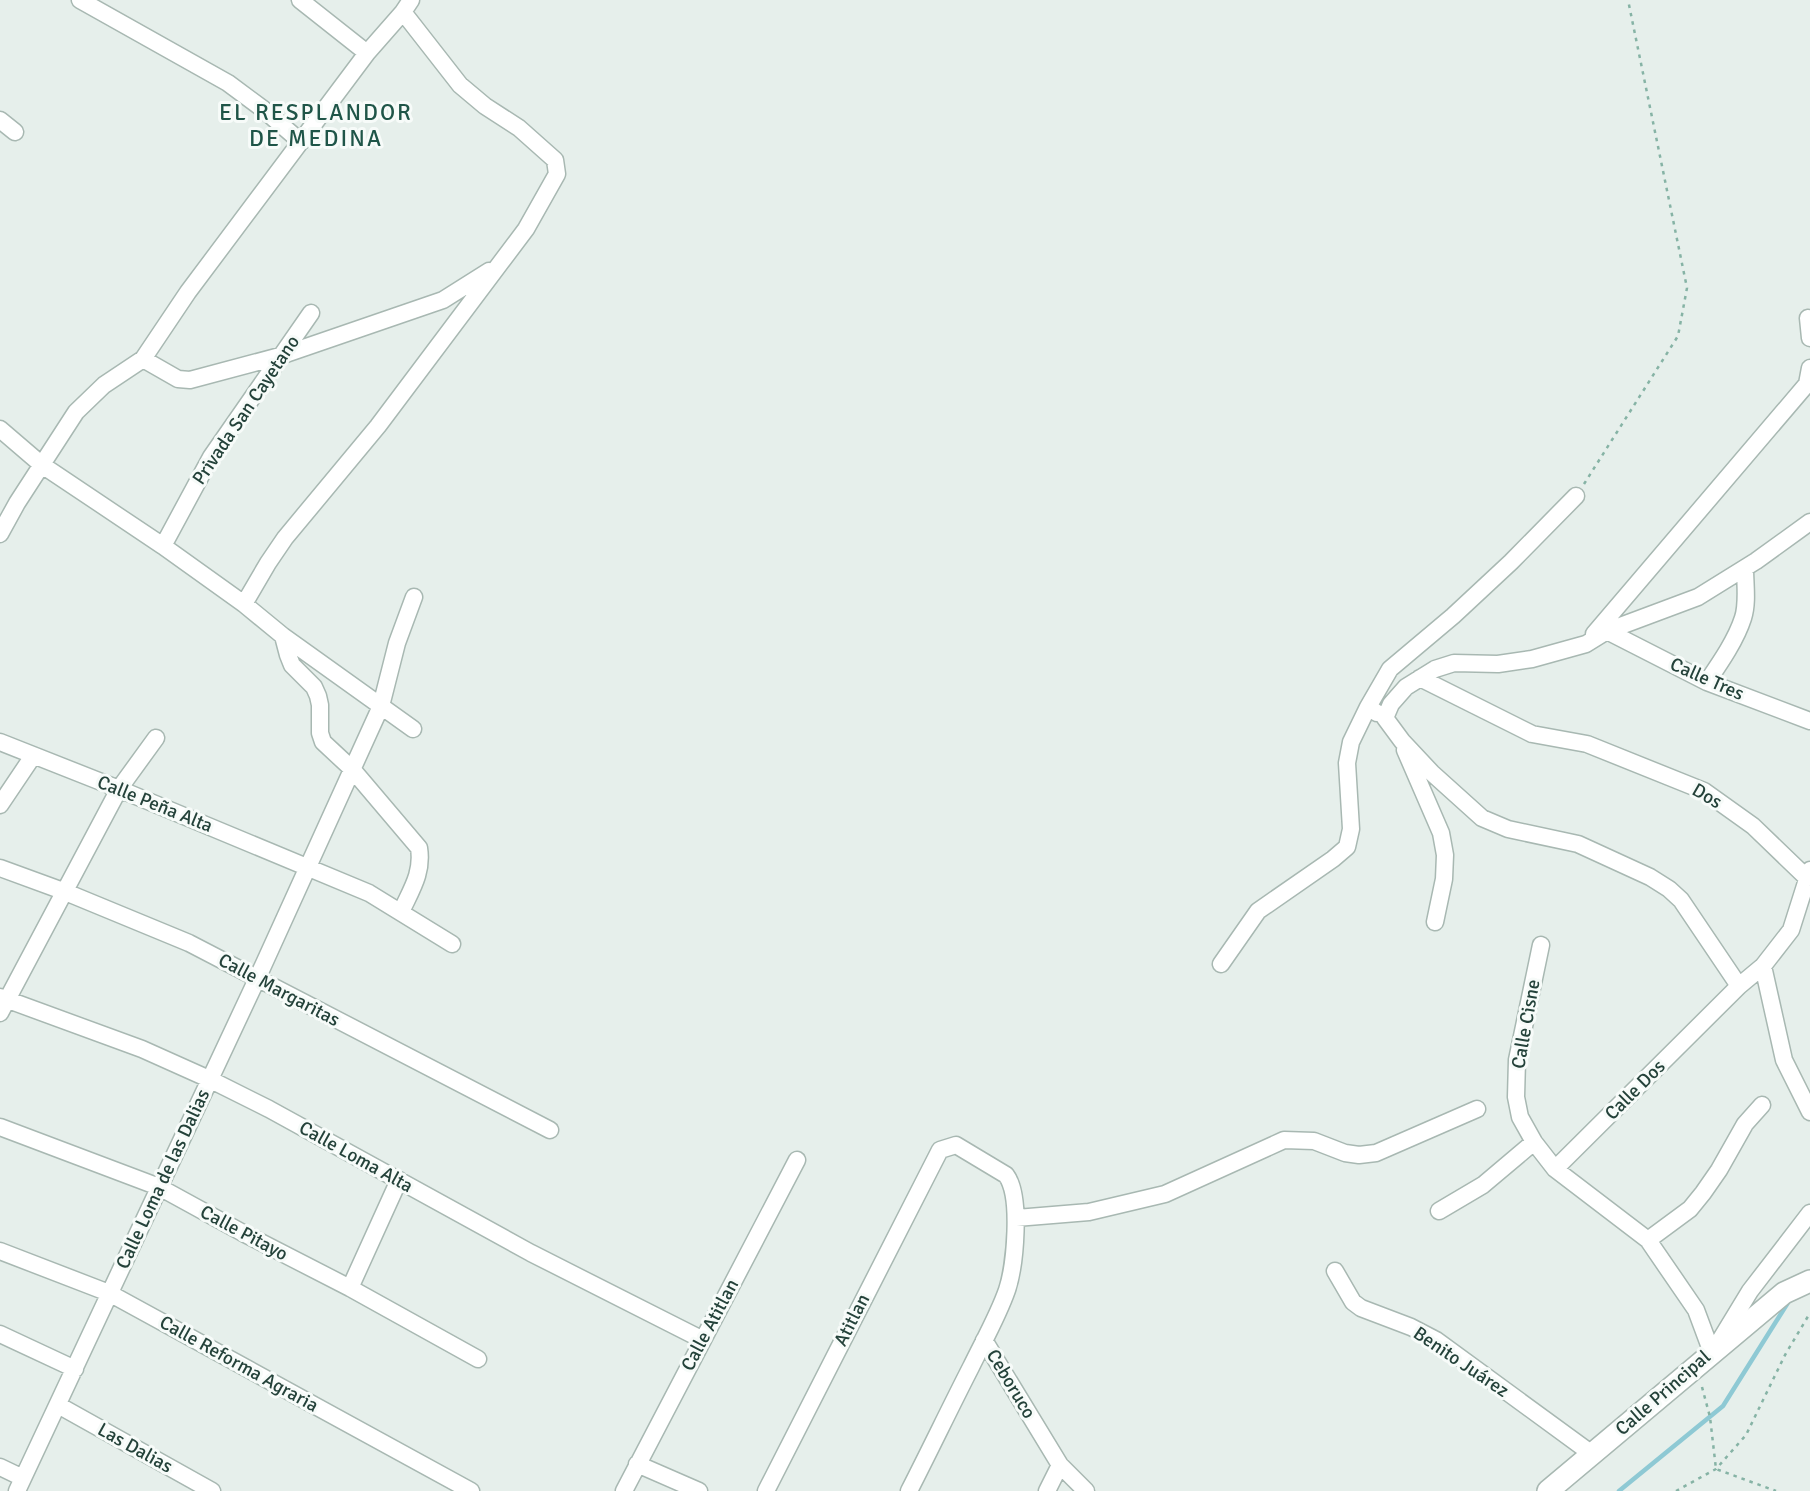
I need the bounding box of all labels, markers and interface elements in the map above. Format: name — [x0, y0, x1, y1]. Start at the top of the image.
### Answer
district label: EL RESPLANDOR DE MEDINA — [219, 98, 413, 153]
street label: Privada San Cayetano — [187, 331, 305, 489]
street label: Calle Tres — [1666, 652, 1748, 706]
street label: Calle Peña Alta — [94, 770, 216, 838]
street label: Dos — [1688, 778, 1726, 814]
street label: Calle Margaritas — [214, 948, 344, 1032]
street label: Calle Cisne — [1506, 977, 1546, 1071]
street label: Calle Dos — [1600, 1055, 1670, 1125]
street label: Calle Loma de las Dalias — [111, 1085, 215, 1273]
street label: Calle Loma Alta — [295, 1116, 417, 1198]
street label: Calle Pitayo — [196, 1200, 292, 1266]
street label: Calle Atitlan — [676, 1275, 744, 1375]
street label: Atitlan — [829, 1290, 875, 1350]
street label: Calle Reforma Agraria — [155, 1310, 323, 1418]
street label: Benito Juárez — [1409, 1321, 1513, 1403]
street label: Ceboruco — [981, 1345, 1041, 1423]
street label: Calle Principal — [1610, 1345, 1716, 1441]
street label: Las Dalias — [93, 1418, 177, 1478]

